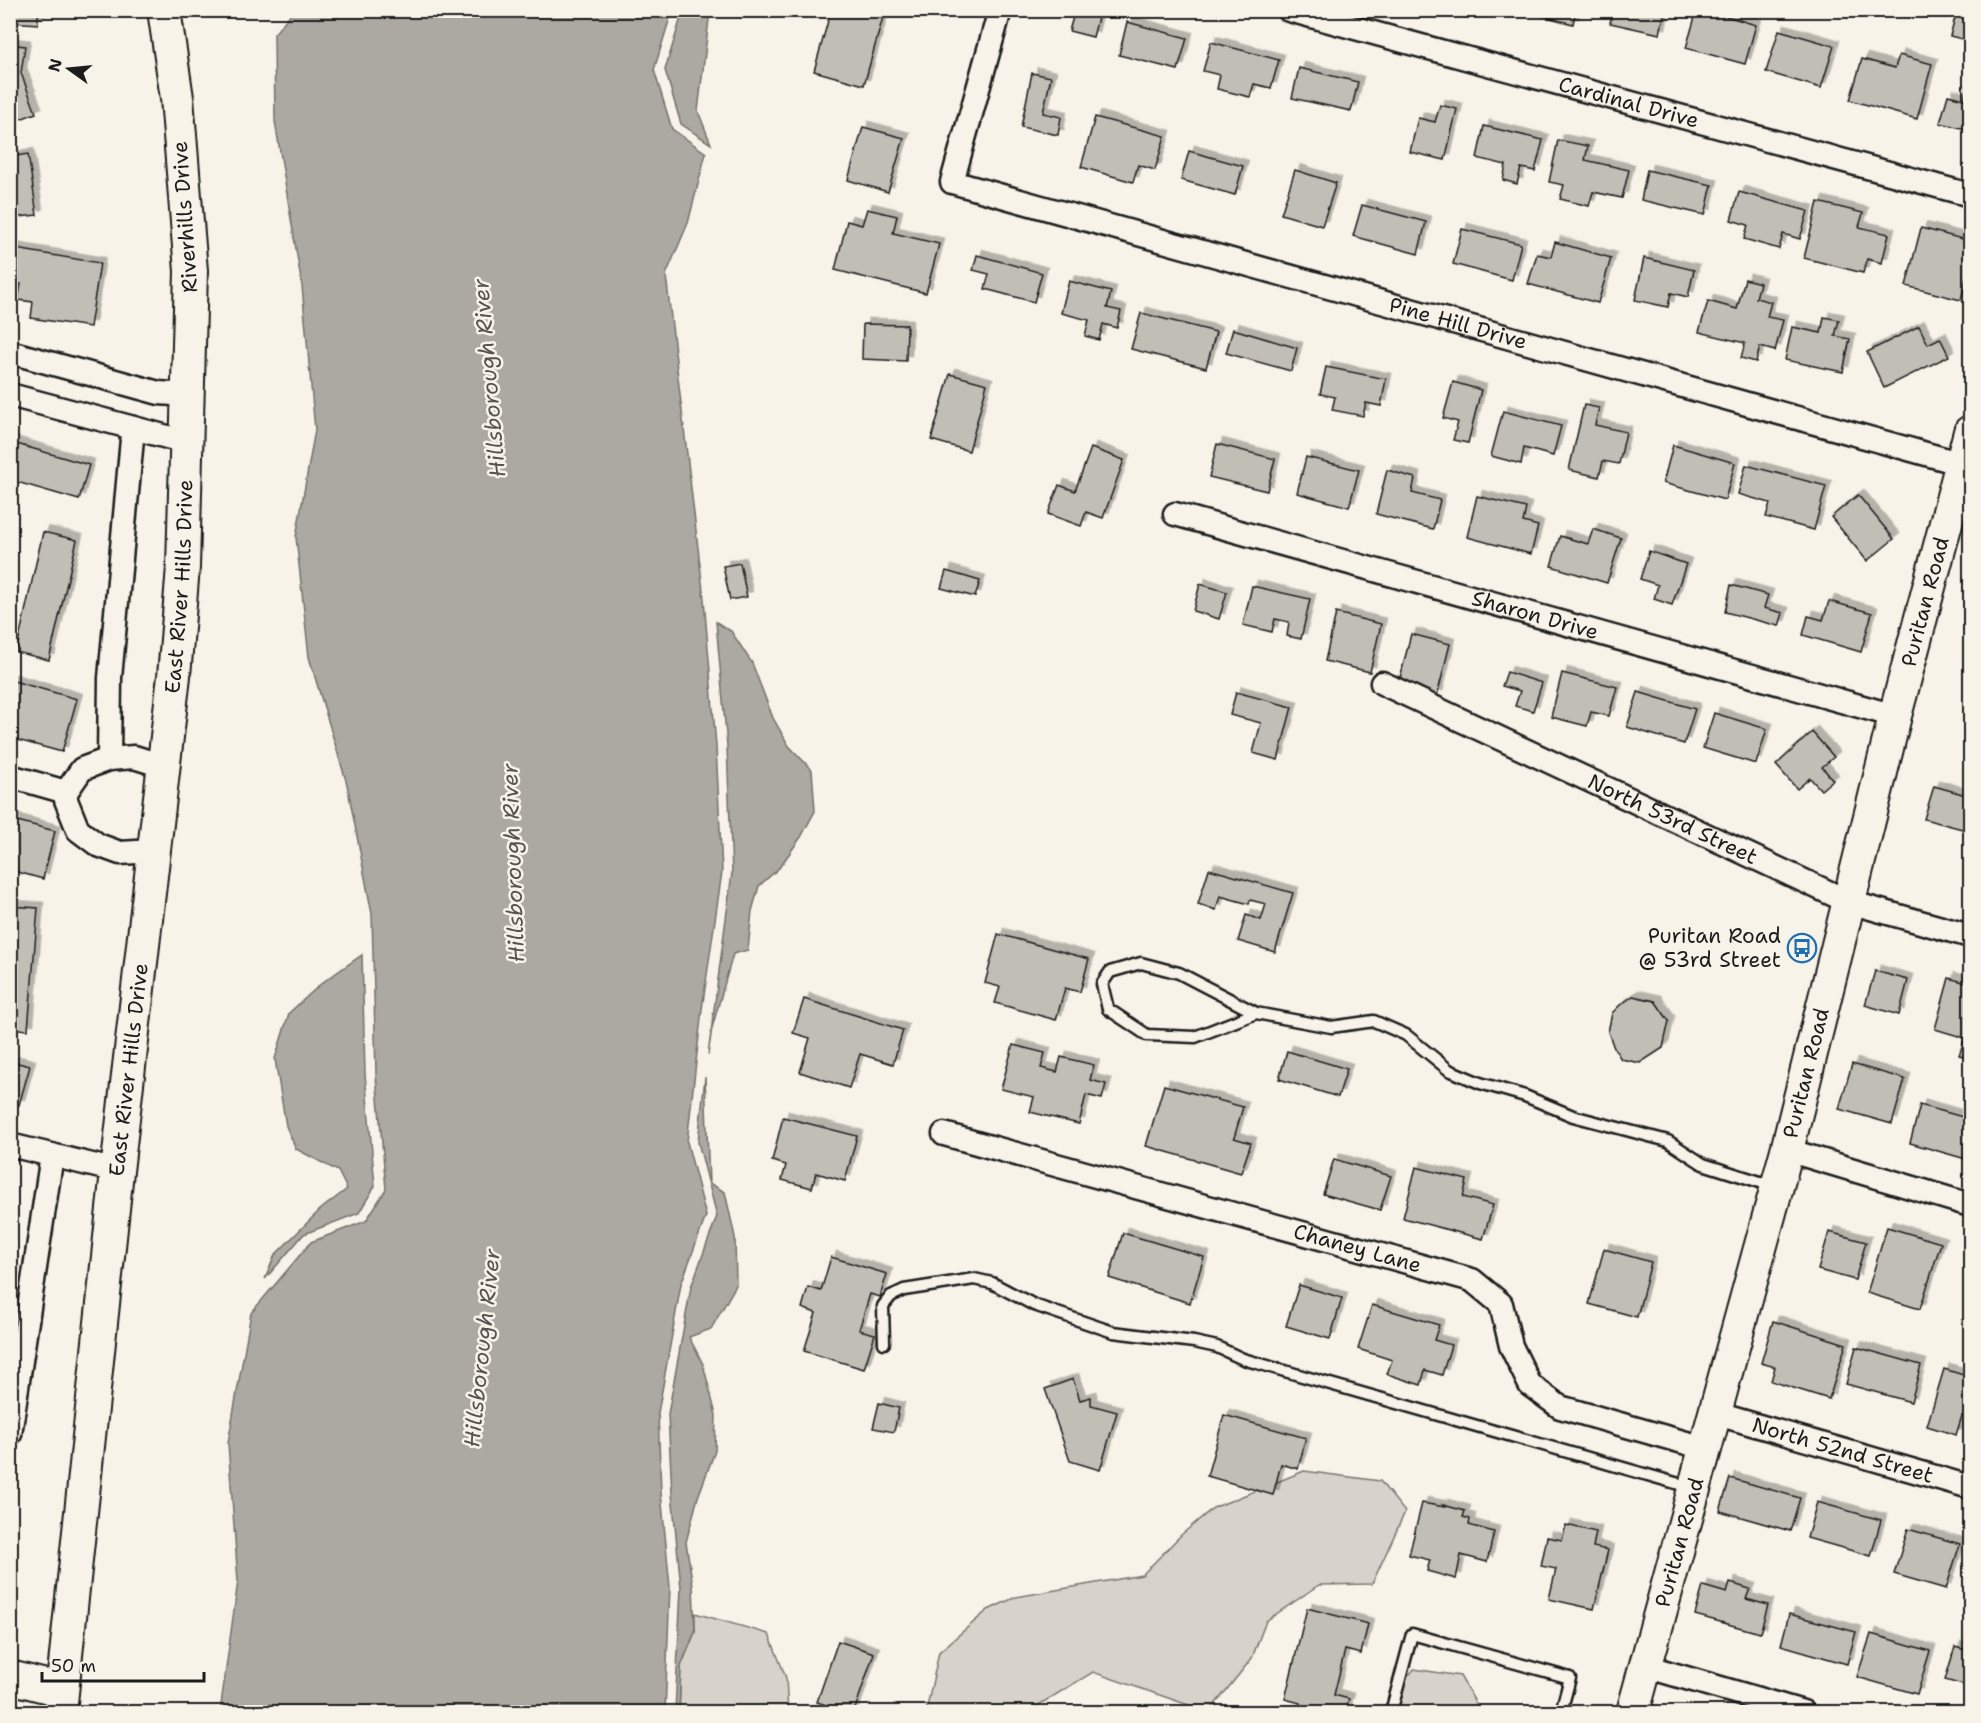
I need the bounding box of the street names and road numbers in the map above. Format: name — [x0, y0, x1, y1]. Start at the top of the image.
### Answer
street label: Cardinal Drive — [1555, 70, 1702, 135]
street label: Riverhills Drive — [166, 140, 204, 294]
street label: Pine Hill Drive — [1386, 291, 1530, 356]
street label: East River Hills Drive — [158, 479, 199, 695]
street label: Puritan Road — [1895, 534, 1956, 670]
street label: Sharon Drive — [1469, 584, 1602, 646]
street label: North 53rd Street — [1583, 768, 1762, 871]
street label: East River Hills Drive — [102, 962, 155, 1178]
street label: Puritan Road — [1776, 1005, 1836, 1141]
street label: Chaney Lane — [1291, 1217, 1424, 1279]
street label: North 52nd Street — [1749, 1411, 1937, 1490]
street label: Puritan Road — [1648, 1474, 1711, 1610]

